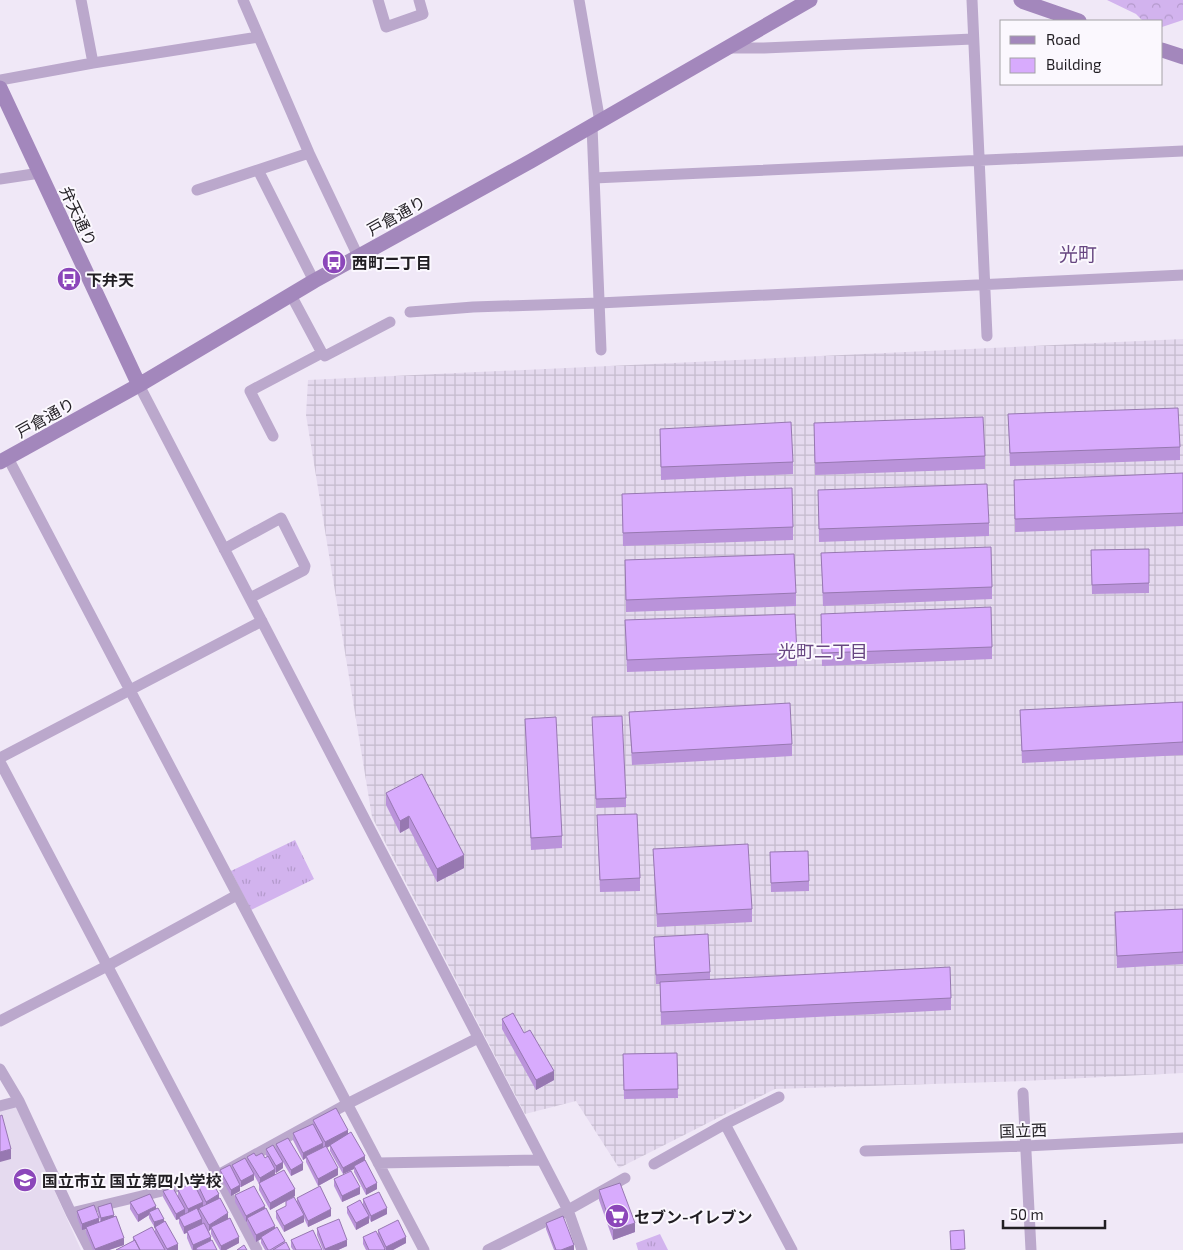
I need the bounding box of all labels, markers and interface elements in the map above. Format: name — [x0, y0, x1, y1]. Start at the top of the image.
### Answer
legend — [1000, 20, 1163, 85]
text: Road — [1046, 30, 1081, 48]
text: Building — [1046, 55, 1102, 73]
street label: 弁天通り — [57, 183, 101, 249]
street label: 戸倉通り — [363, 191, 429, 239]
district label: 光町 — [1059, 242, 1097, 265]
bus stop icon: 西町二丁目 — [321, 249, 347, 275]
place label: 西町二丁目 — [352, 253, 432, 272]
bus stop icon: 下弁天 — [56, 266, 82, 292]
place label: 下弁天 — [86, 270, 134, 289]
street label: 戸倉通り — [12, 393, 78, 441]
district label: 光町二丁目 — [778, 640, 868, 662]
street label: 国立西 — [999, 1120, 1047, 1140]
school or university icon: 国立市立 国立第四小学校 — [12, 1167, 38, 1193]
place label: 国立市立 国立第四小学校 — [42, 1171, 221, 1190]
scale bar — [1003, 1198, 1106, 1230]
supermarket icon: セブン-イレブン — [604, 1203, 630, 1229]
text: 50 m — [1010, 1205, 1044, 1223]
place label: セブン-イレブン — [634, 1207, 753, 1226]

